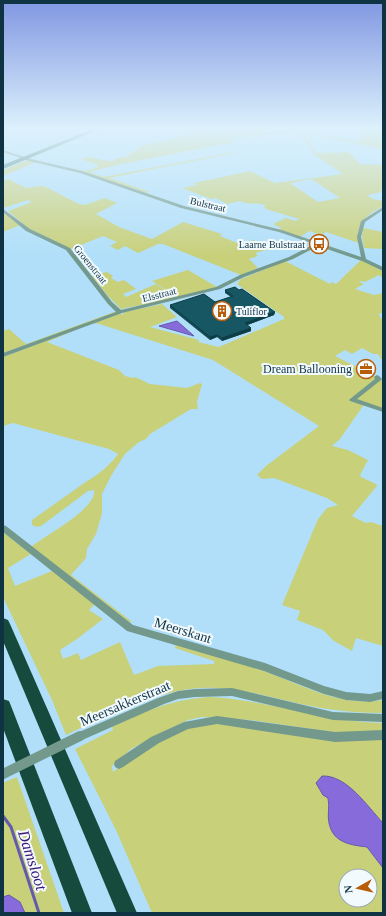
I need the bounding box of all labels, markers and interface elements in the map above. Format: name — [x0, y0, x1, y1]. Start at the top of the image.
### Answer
street label: Bulstraat — [189, 195, 227, 214]
bus stop icon: Laarne Bulstraat — [308, 233, 330, 255]
place label: Laarne Bulstraat — [239, 239, 305, 250]
street label: Groenstraat — [72, 243, 110, 286]
street label: Elsstraat — [141, 285, 177, 304]
building icon: Tuliflor — [211, 300, 233, 322]
place label: Tuliflor — [236, 306, 267, 317]
office icon: Dream Ballooning — [355, 358, 377, 380]
place label: Dream Ballooning — [263, 362, 352, 376]
street label: Meerskant — [152, 615, 213, 646]
street label: Meersakkerstraat — [78, 678, 173, 729]
water label: Damsloot — [15, 827, 50, 893]
north arrow — [338, 868, 378, 908]
text: N — [342, 885, 355, 894]

